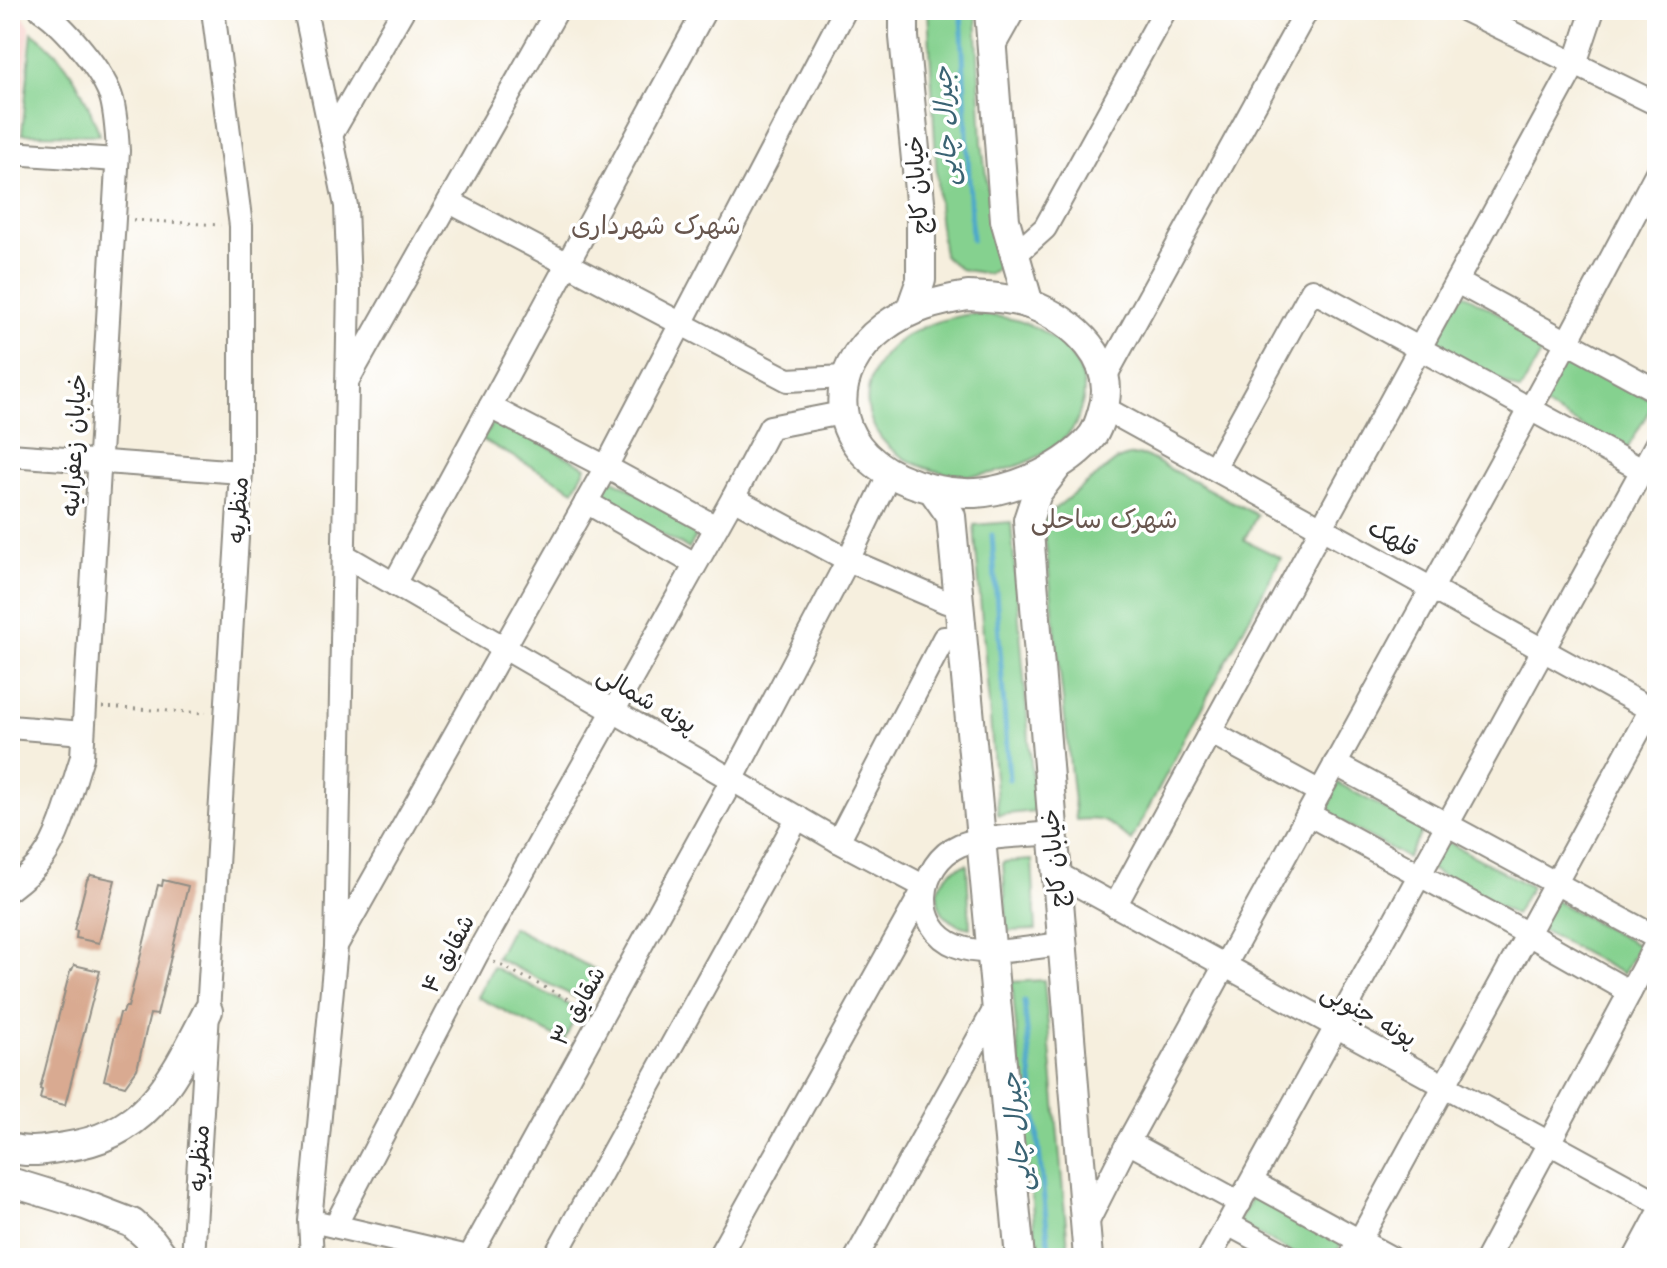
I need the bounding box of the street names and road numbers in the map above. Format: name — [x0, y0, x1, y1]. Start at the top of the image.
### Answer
street label: خیابان کاج — [900, 135, 936, 235]
street label: خیابان زعفرانیه — [56, 373, 92, 517]
street label: منظریه — [222, 476, 254, 544]
street label: قلهک — [1363, 513, 1423, 563]
street label: پونه شمالی — [592, 660, 701, 740]
street label: خیابان کاج — [1036, 807, 1074, 909]
street label: شقایق ۴ — [416, 910, 480, 998]
street label: شقایق ۳ — [545, 961, 611, 1051]
street label: پونه جنوبی — [1315, 977, 1422, 1054]
street label: منظریه — [183, 1124, 215, 1192]

